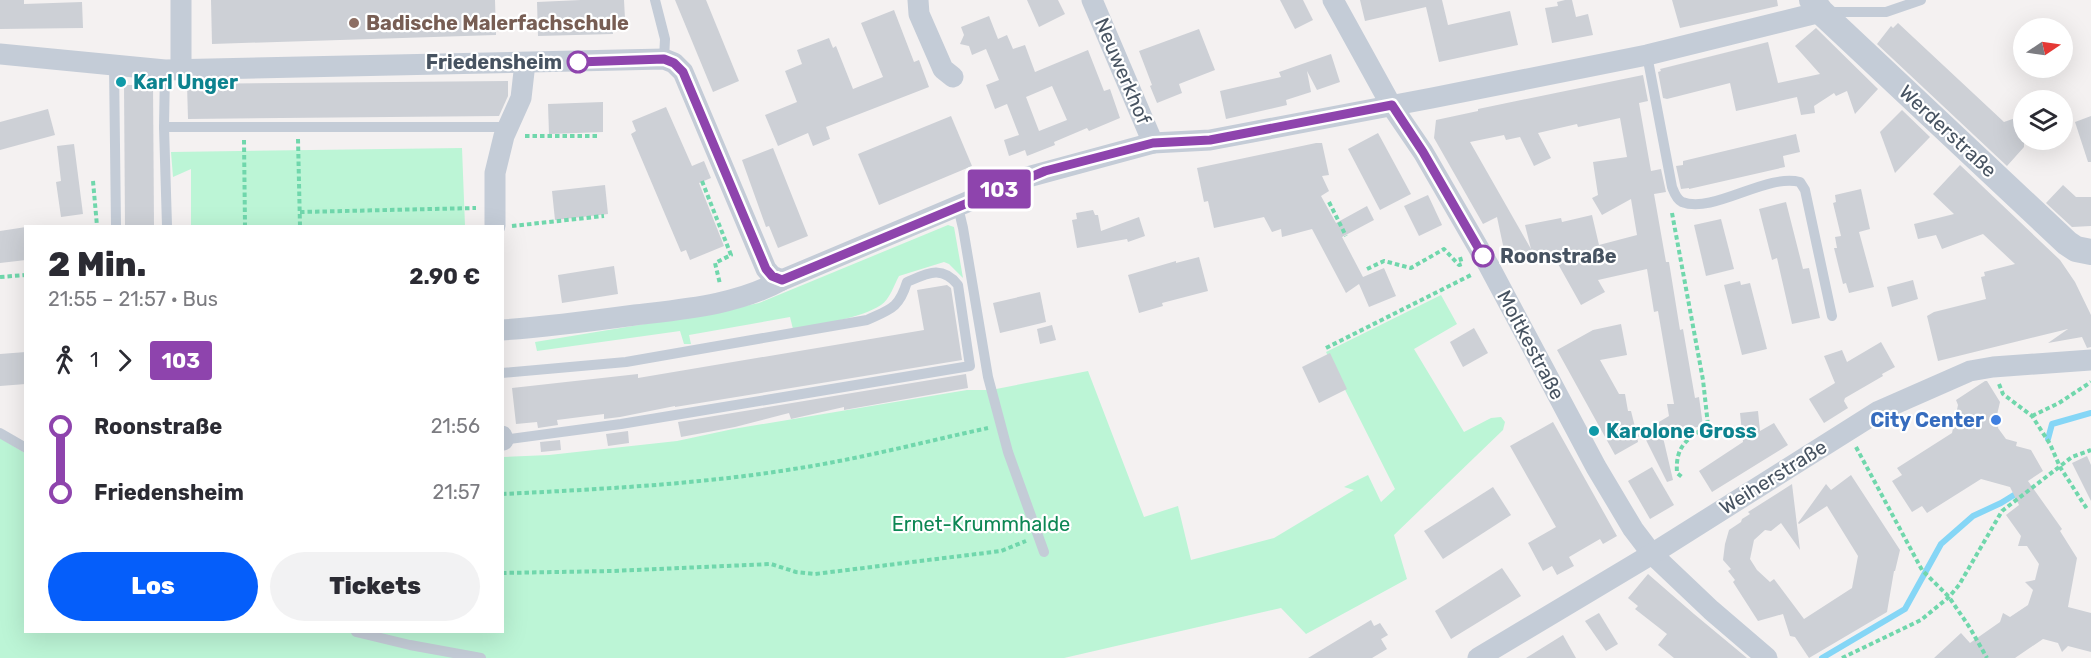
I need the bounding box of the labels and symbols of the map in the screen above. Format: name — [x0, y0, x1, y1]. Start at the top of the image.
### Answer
place label: Badische Malerfachschule — [366, 11, 629, 35]
street label: Neuwerkhof — [1090, 14, 1156, 128]
marker: Badische Malerfachschule — [347, 16, 361, 30]
north arrow — [2013, 18, 2073, 78]
place label: Friedensheim — [426, 50, 562, 74]
marker: Friedensheim — [567, 51, 589, 73]
place label: Karl Unger — [133, 70, 238, 94]
marker: Karl Unger — [114, 75, 128, 89]
street label: Werderstraße — [1894, 80, 2002, 182]
line badge: 103 — [964, 170, 1034, 208]
place label: Roonstraße — [1500, 244, 1617, 268]
marker: Roonstraße — [1472, 245, 1494, 267]
street label: Moltkestraße — [1492, 286, 1570, 404]
place label: City Center — [1870, 408, 1984, 432]
marker: City Center — [1989, 413, 2003, 427]
place label: Karolone Gross — [1606, 419, 1757, 443]
marker: Karolone Gross — [1587, 424, 1601, 438]
street label: Weiherstraße — [1715, 434, 1831, 520]
park label: Ernet-Krummhalde — [892, 512, 1070, 536]

